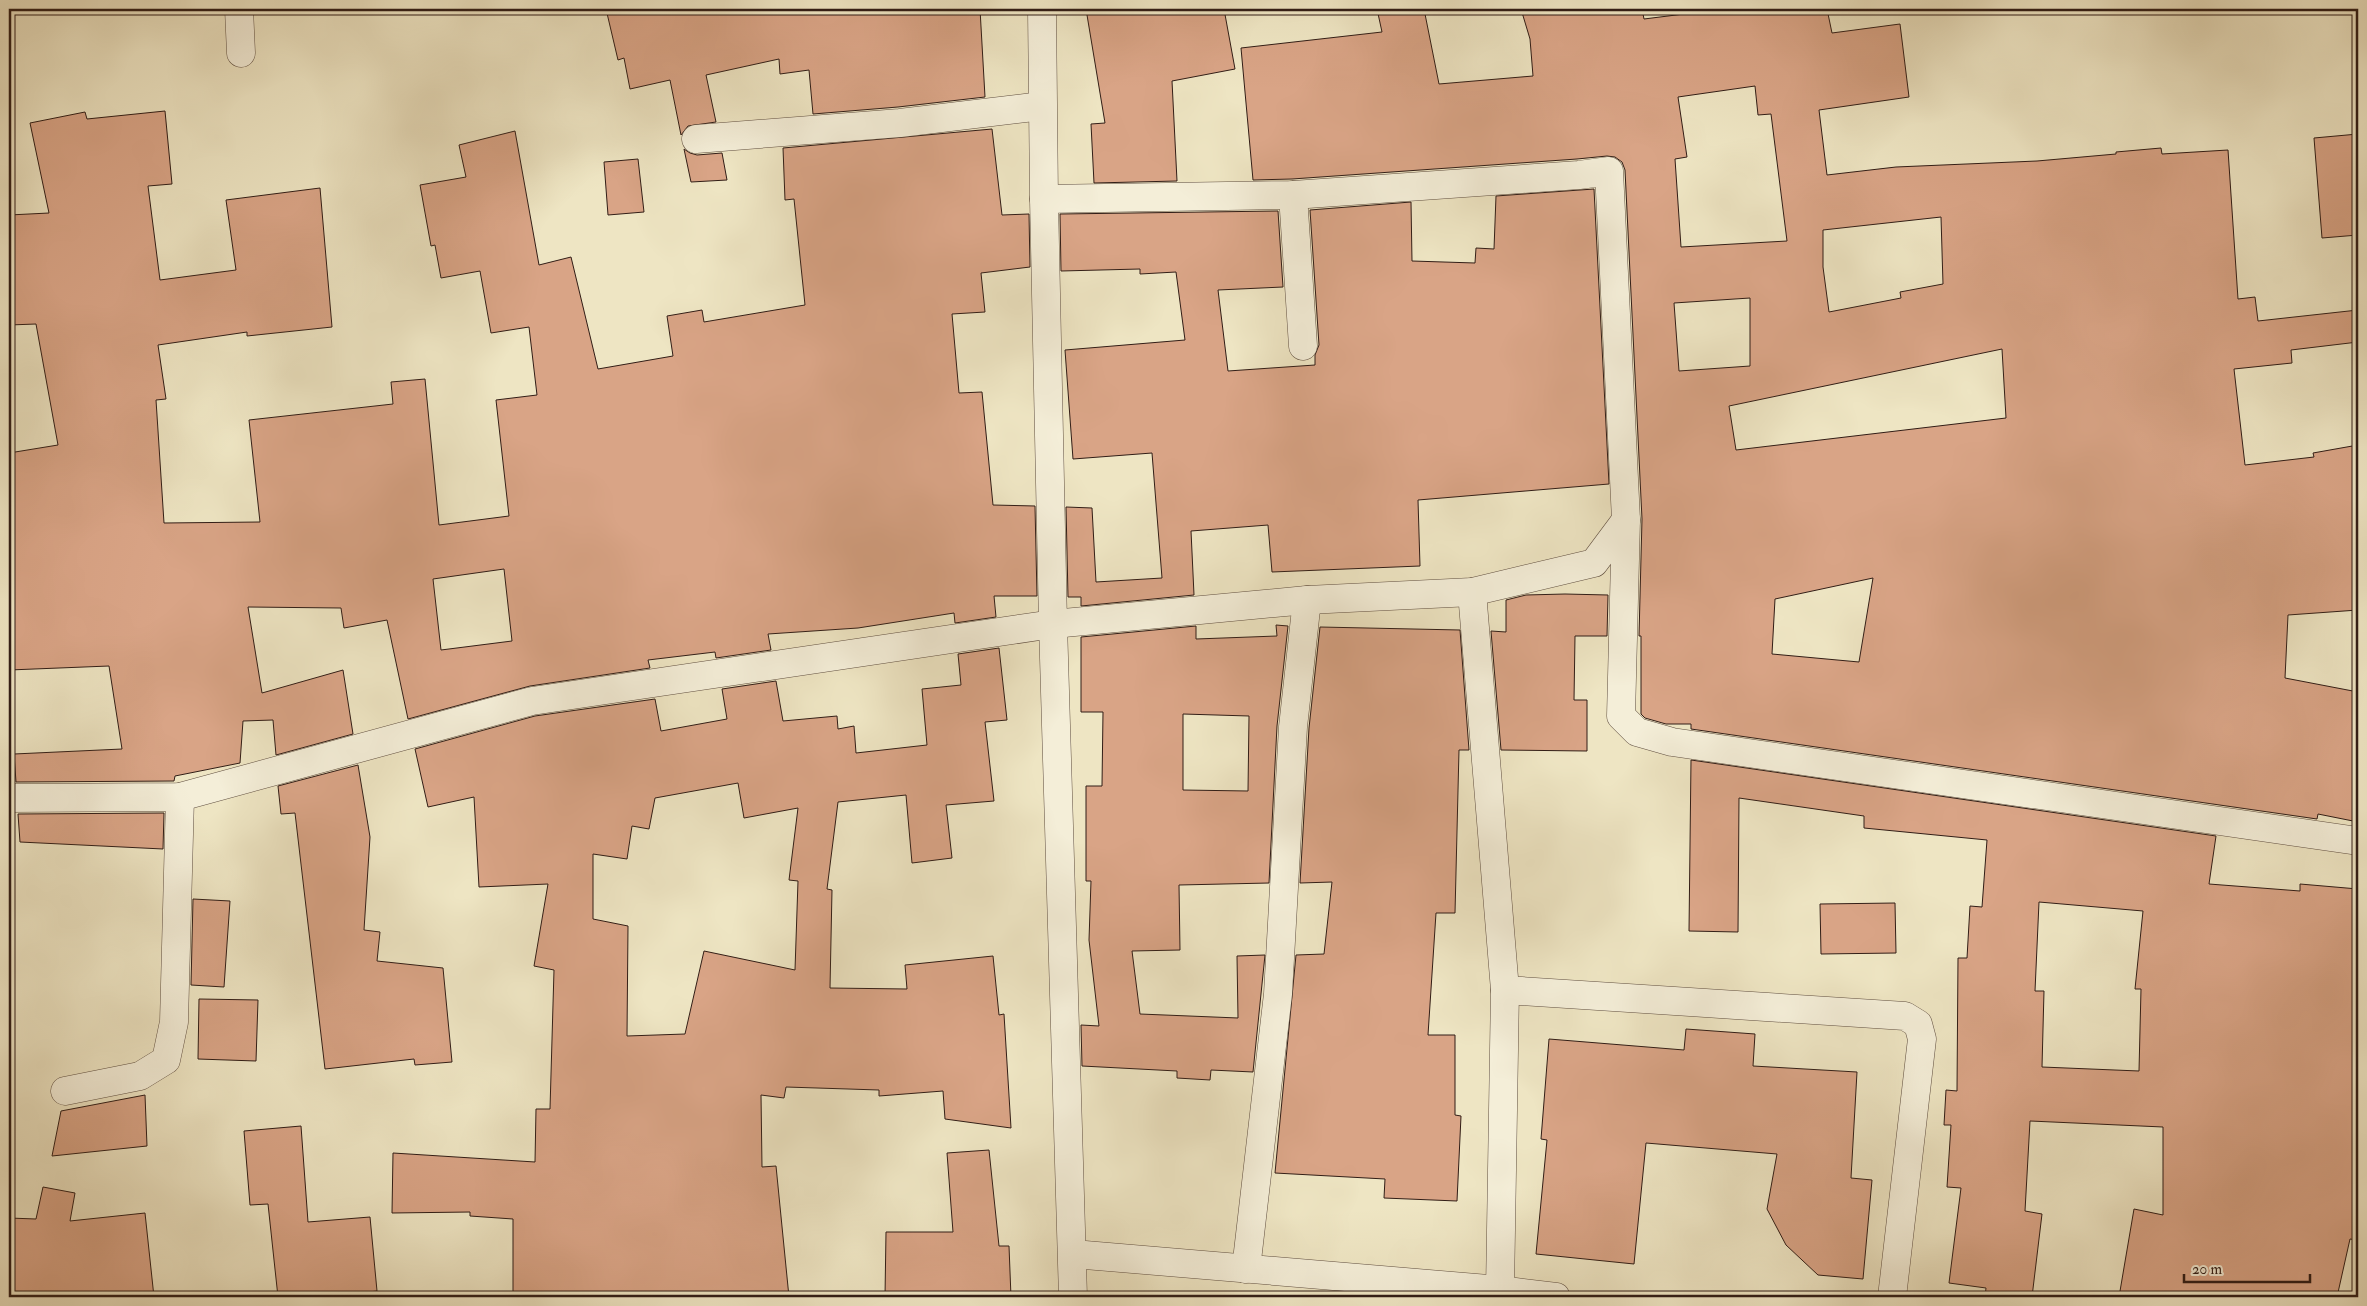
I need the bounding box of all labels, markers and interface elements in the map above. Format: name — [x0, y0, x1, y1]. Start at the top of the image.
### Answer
scale bar — [2184, 1251, 2311, 1283]
text: 20 m — [2192, 1260, 2222, 1279]

